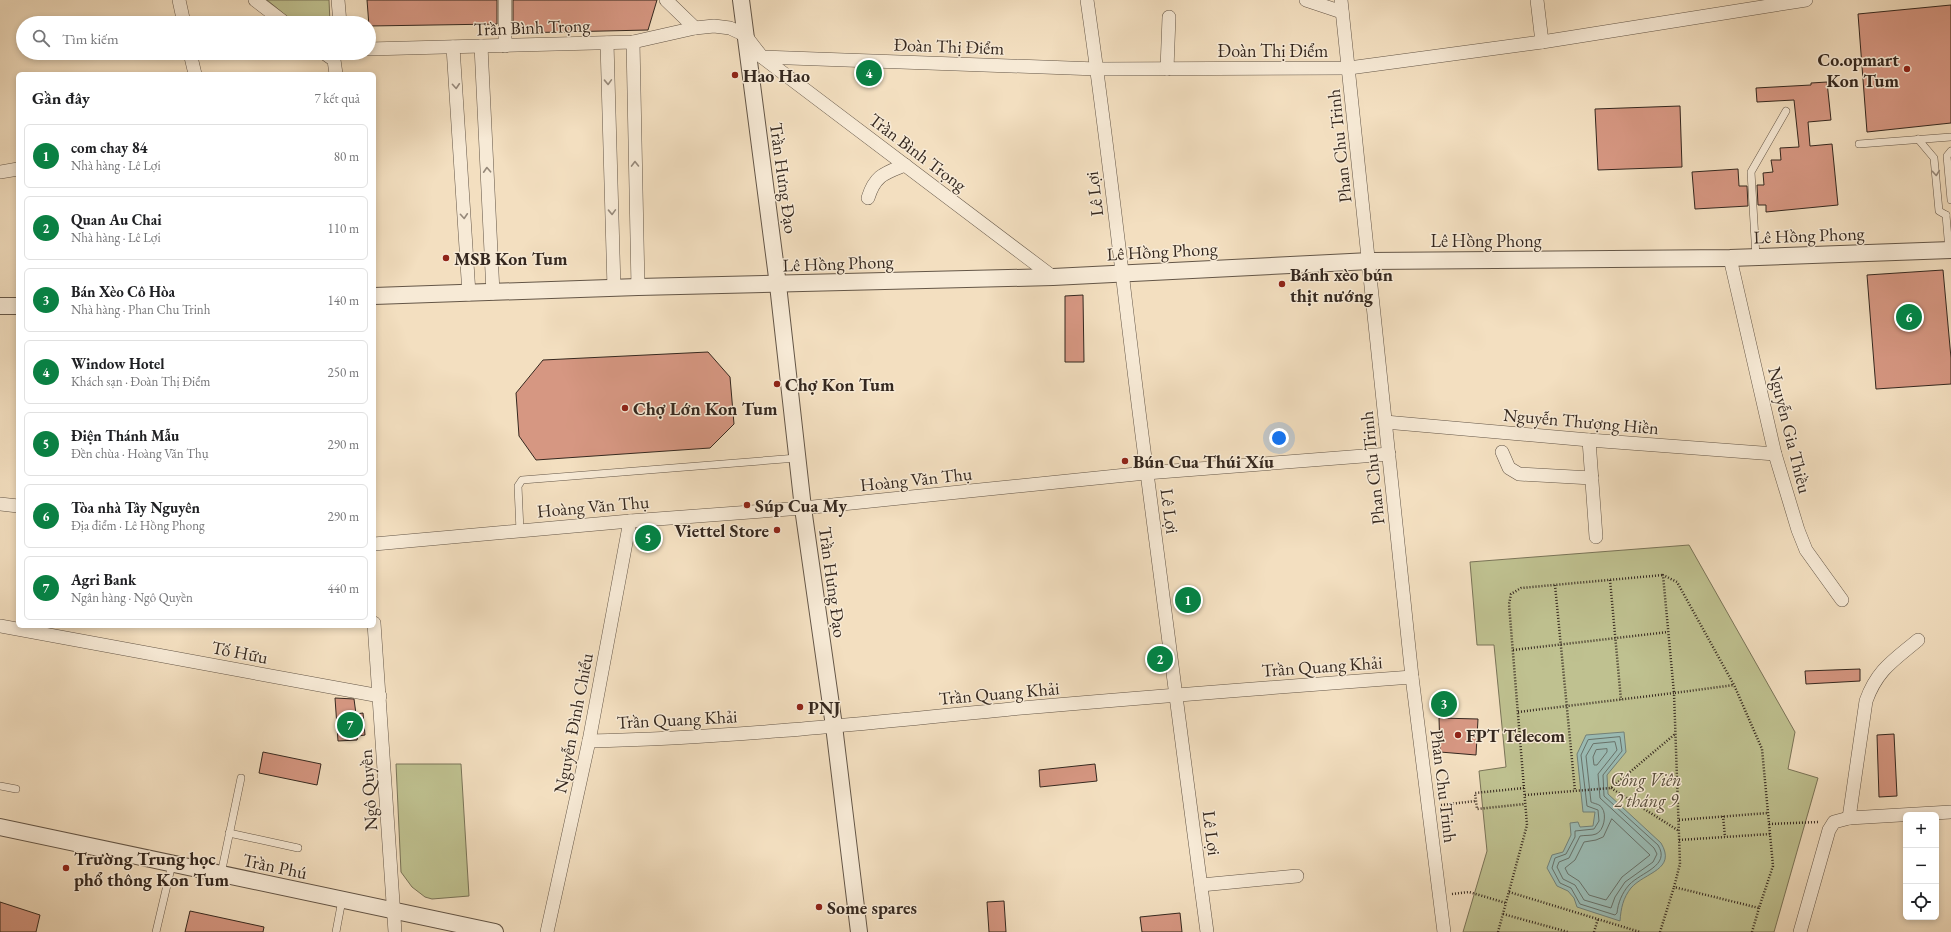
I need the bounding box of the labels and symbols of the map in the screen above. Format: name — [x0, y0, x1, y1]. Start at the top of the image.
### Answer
street label: Trần Bình Trọng — [473, 13, 591, 41]
street label: Đoàn Thị Điểm — [893, 33, 1005, 59]
street label: Đoàn Thị Điểm — [1218, 39, 1328, 62]
place label: Co.opmart Kon Tum — [1818, 48, 1899, 92]
pin: 4 — [856, 58, 882, 88]
place label: Hao Hao — [743, 64, 810, 87]
marker: Co.opmart Kon Tum — [1902, 64, 1912, 74]
marker: Hao Hao — [730, 70, 740, 80]
one-way arrow — [604, 79, 612, 85]
one-way arrow — [451, 83, 460, 89]
street label: Phan Chu Trinh — [1322, 88, 1356, 204]
street label: Trần Bình Trọng — [865, 108, 972, 196]
street label: Trần Hưng Đạo — [765, 121, 803, 235]
one-way arrow — [631, 161, 640, 167]
one-way arrow — [482, 167, 491, 173]
one-way arrow — [1931, 169, 1940, 176]
street label: Lê Lợi — [1080, 170, 1108, 218]
one-way arrow — [608, 209, 616, 215]
one-way arrow — [460, 213, 468, 219]
street label: Lê Hồng Phong — [1753, 222, 1865, 248]
street label: Lê Hồng Phong — [1430, 229, 1542, 252]
street label: Lê Hồng Phong — [1106, 237, 1218, 265]
place label: MSB Kon Tum — [454, 247, 568, 270]
street label: Lê Hồng Phong — [782, 250, 894, 276]
marker: MSB Kon Tum — [441, 253, 451, 263]
place label: Bánh xèo bún thịt nướng — [1290, 263, 1393, 307]
marker: Bánh xèo bún thịt nướng — [1277, 279, 1287, 289]
pin: 6 — [1896, 302, 1922, 332]
street label: Nguyễn Gia Thiều — [1763, 364, 1817, 496]
place label: Chợ Kon Tum — [785, 373, 895, 396]
marker: Chợ Kon Tum — [772, 379, 782, 389]
place label: Chợ Lớn Kon Tum — [633, 397, 778, 420]
marker: Chợ Lớn Kon Tum — [620, 403, 630, 413]
street label: Nguyễn Thượng Hiền — [1502, 403, 1660, 439]
street label: Phan Chu Trinh — [1355, 410, 1389, 526]
your location — [1269, 428, 1289, 448]
place label: Bún Cua Thúi Xíu — [1133, 450, 1274, 473]
marker: Bún Cua Thúi Xíu — [1120, 456, 1130, 466]
street label: Hoàng Văn Thụ — [859, 462, 974, 496]
street label: Lê Lợi — [1155, 487, 1185, 536]
street label: Hoàng Văn Thụ — [536, 490, 651, 522]
place label: Súp Cua My — [755, 494, 847, 517]
marker: Súp Cua My — [742, 500, 752, 510]
place label: Viettel Store — [674, 519, 769, 542]
pin: 5 — [635, 523, 661, 553]
marker: Viettel Store — [772, 525, 782, 535]
street label: Trần Hưng Đạo — [814, 525, 852, 639]
pin: 1 — [1175, 585, 1201, 615]
street label: Tố Hữu — [210, 635, 271, 669]
pin: 2 — [1147, 644, 1173, 674]
street label: Nguyễn Đình Chiểu — [548, 650, 598, 795]
street label: Trần Quang Khải — [1261, 650, 1384, 682]
street label: Trần Quang Khải — [938, 676, 1061, 710]
pin: 3 — [1431, 689, 1457, 719]
place label: PNJ — [808, 696, 840, 719]
marker: PNJ — [795, 702, 805, 712]
street label: Trần Quang Khải — [616, 704, 739, 734]
pin: 7 — [337, 710, 363, 740]
place label: FPT Telecom — [1466, 724, 1565, 747]
street label: Phan Chu Trinh — [1426, 728, 1462, 844]
marker: FPT Telecom — [1453, 730, 1463, 740]
street label: Ngô Quyền — [354, 748, 382, 832]
park label: Công Viên 2 tháng 9 — [1610, 768, 1682, 813]
street label: Lê Lợi — [1198, 809, 1226, 857]
place label: Trường Trung học phổ thông Kon Tum — [74, 847, 229, 891]
street label: Trần Phú — [241, 848, 310, 884]
marker: Trường Trung học phổ thông Kon Tum — [61, 863, 71, 873]
place label: Some spares — [827, 896, 917, 919]
marker: Some spares — [814, 902, 824, 912]

